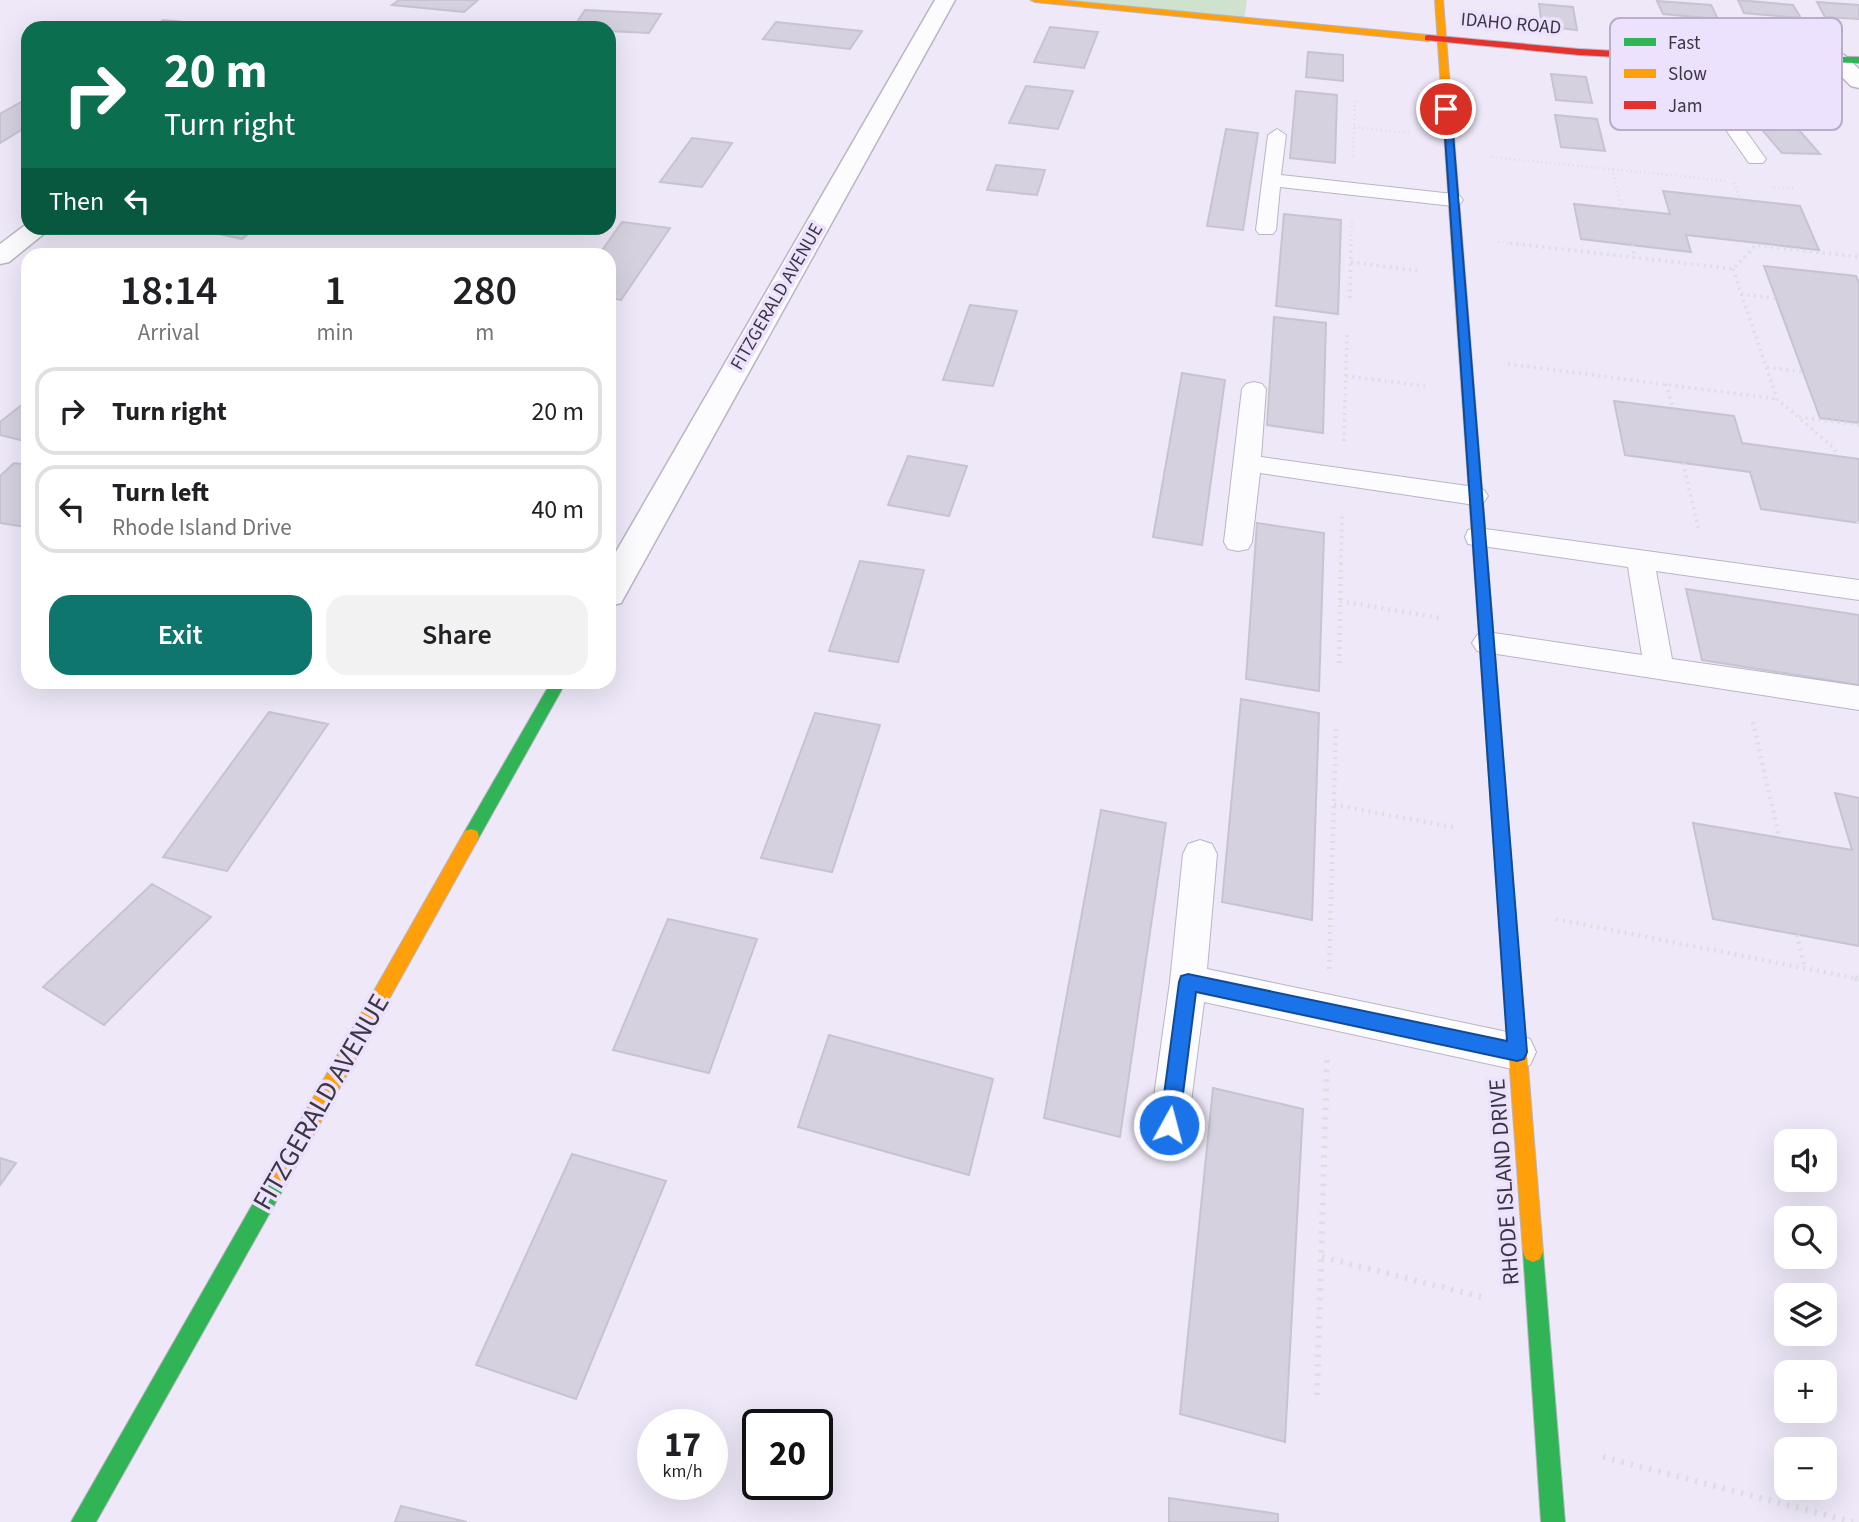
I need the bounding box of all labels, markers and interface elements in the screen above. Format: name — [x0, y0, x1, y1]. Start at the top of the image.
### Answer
street label: IDAHO ROAD — [1460, 6, 1562, 42]
legend — [1610, 18, 1842, 130]
text: Fast — [1668, 30, 1701, 57]
text: 20 m — [164, 37, 268, 107]
icon: right — [49, 49, 140, 140]
text: Slow — [1668, 61, 1707, 88]
pin — [1416, 79, 1476, 139]
icon: arrive — [1427, 90, 1465, 128]
text: Jam — [1668, 93, 1702, 120]
text: Turn right — [164, 102, 295, 148]
icon: left — [118, 182, 156, 220]
text: Then — [49, 183, 104, 220]
street label: FITZGERALD AVENUE — [724, 219, 830, 375]
text: 18:14 — [120, 261, 218, 321]
text: 1 — [324, 261, 346, 321]
text: 280 — [453, 261, 517, 321]
text: Arrival — [138, 316, 200, 349]
text: min — [316, 316, 354, 349]
text: m — [475, 316, 494, 349]
icon: right — [53, 392, 91, 430]
text: Turn right — [112, 393, 227, 430]
text: 20 m — [531, 393, 584, 430]
text: Turn left — [112, 474, 209, 511]
icon: left — [53, 490, 91, 528]
text: 40 m — [531, 491, 584, 528]
text: Rhode Island Drive — [112, 511, 292, 544]
button: Exit — [49, 595, 312, 675]
button: Share — [326, 595, 588, 675]
street label: FITZGERALD AVENUE — [243, 986, 399, 1218]
street label: RHODE ISLAND DRIVE — [1480, 1078, 1528, 1286]
position arrow — [1132, 1088, 1206, 1162]
map controls — [1774, 1129, 1837, 1500]
button: sound — [1774, 1129, 1837, 1192]
button: search — [1774, 1206, 1837, 1269]
button: layers — [1774, 1283, 1837, 1346]
button: + — [1774, 1360, 1837, 1423]
speed limit sign: 20 — [742, 1409, 833, 1500]
text: 17 — [664, 1420, 701, 1470]
button: − — [1774, 1437, 1837, 1500]
text: km/h — [663, 1459, 702, 1484]

